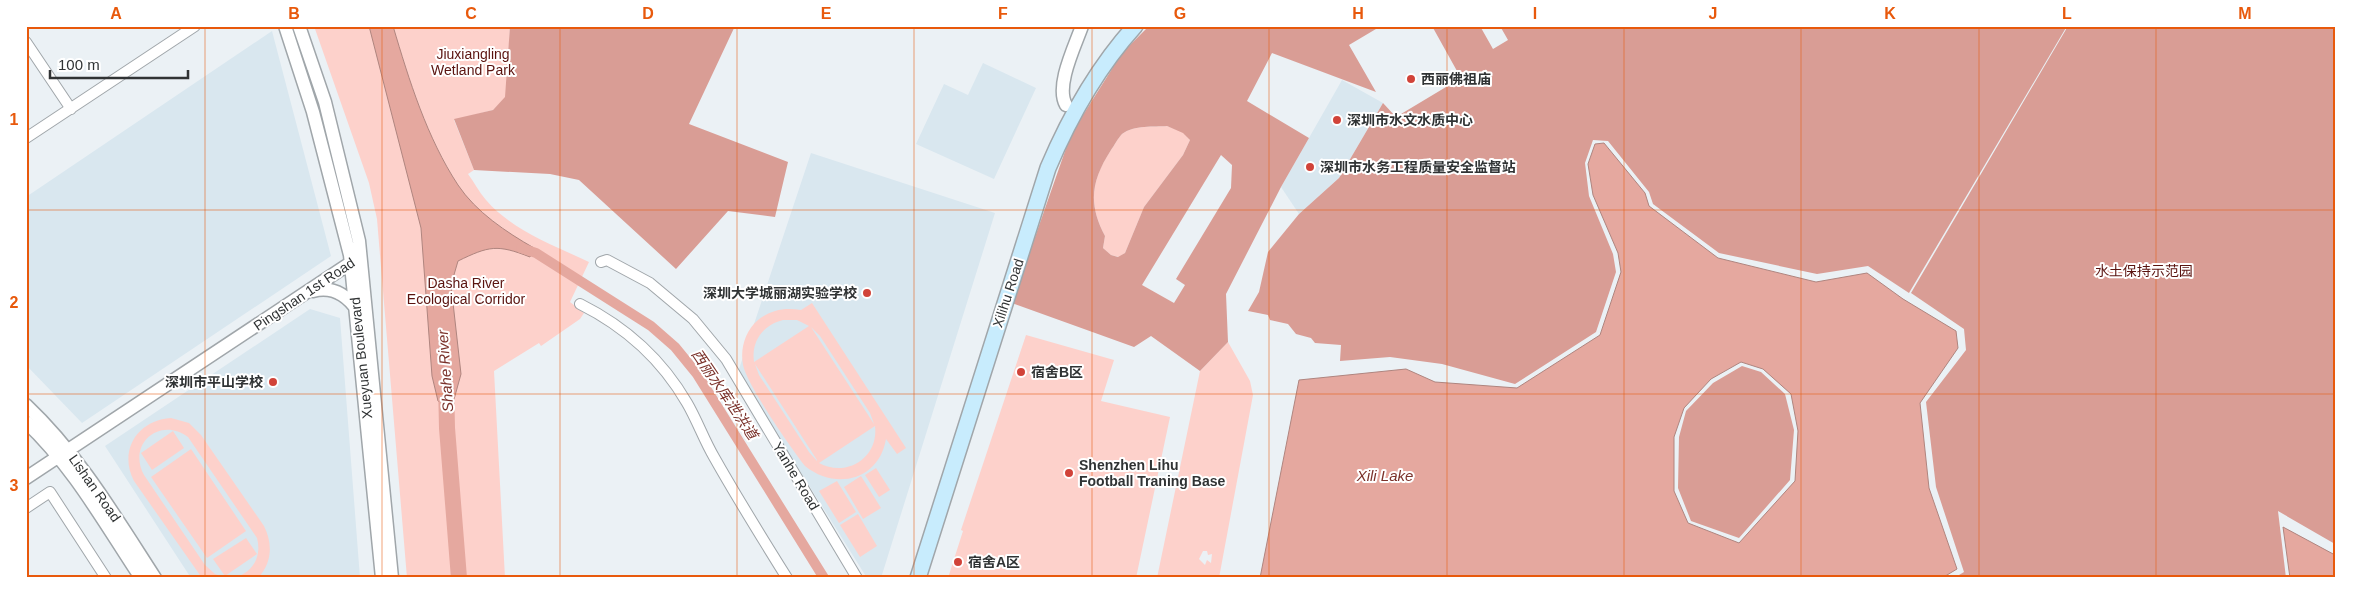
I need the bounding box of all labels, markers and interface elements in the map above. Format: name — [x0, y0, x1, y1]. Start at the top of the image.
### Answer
text: A — [110, 5, 122, 22]
text: B — [288, 5, 300, 22]
text: C — [465, 5, 477, 22]
text: D — [642, 5, 654, 22]
text: E — [821, 5, 832, 22]
text: F — [998, 5, 1008, 22]
text: G — [1174, 5, 1186, 22]
text: H — [1352, 5, 1364, 22]
text: I — [1533, 5, 1537, 22]
text: J — [1709, 5, 1717, 22]
text: K — [1884, 5, 1896, 22]
text: L — [2062, 5, 2072, 22]
text: M — [2238, 5, 2252, 22]
park label: Jiuxiangling Wetland Park — [431, 46, 516, 78]
scale bar — [50, 48, 188, 80]
text: 100 m — [58, 56, 100, 73]
place label: 西丽佛祖庙 — [1421, 71, 1491, 87]
marker: 西丽佛祖庙 — [1405, 73, 1417, 85]
text: 1 — [10, 111, 19, 128]
place label: 深圳市水文水质中心 — [1347, 112, 1473, 128]
marker: 深圳市水文水质中心 — [1331, 114, 1343, 126]
place label: 深圳市水务工程质量安全监督站 — [1320, 159, 1516, 175]
marker: 深圳市水务工程质量安全监督站 — [1304, 161, 1316, 173]
street label: Pingshan 1st Road — [250, 254, 358, 334]
street label: Xilihu Road — [989, 256, 1027, 330]
park label: 水土保持示范园 — [2095, 263, 2193, 279]
park label: Dasha River Ecological Corridor — [407, 275, 525, 307]
place label: 深圳大学城丽湖实验学校 — [703, 285, 857, 301]
marker: 深圳大学城丽湖实验学校 — [861, 287, 873, 299]
text: 2 — [10, 294, 19, 311]
street label: Xueyuan Boulevard — [347, 296, 375, 420]
water label: Shahe River — [434, 328, 456, 413]
water label: 西丽水库泄洪道 — [689, 346, 763, 444]
place label: 宿舍B区 — [1031, 364, 1083, 380]
marker: 宿舍B区 — [1015, 366, 1027, 378]
place label: 深圳市平山学校 — [165, 374, 263, 390]
marker: 深圳市平山学校 — [267, 376, 279, 388]
street label: Yanhe Road — [769, 439, 823, 513]
street label: Lishan Road — [66, 451, 124, 525]
place label: Shenzhen Lihu Football Traning Base — [1079, 457, 1225, 489]
marker: Shenzhen Lihu Football Traning Base — [1063, 467, 1075, 479]
water label: Xili Lake — [1356, 467, 1413, 484]
text: 3 — [10, 477, 19, 494]
place label: 宿舍A区 — [968, 554, 1020, 570]
marker: 宿舍A区 — [952, 556, 964, 568]

